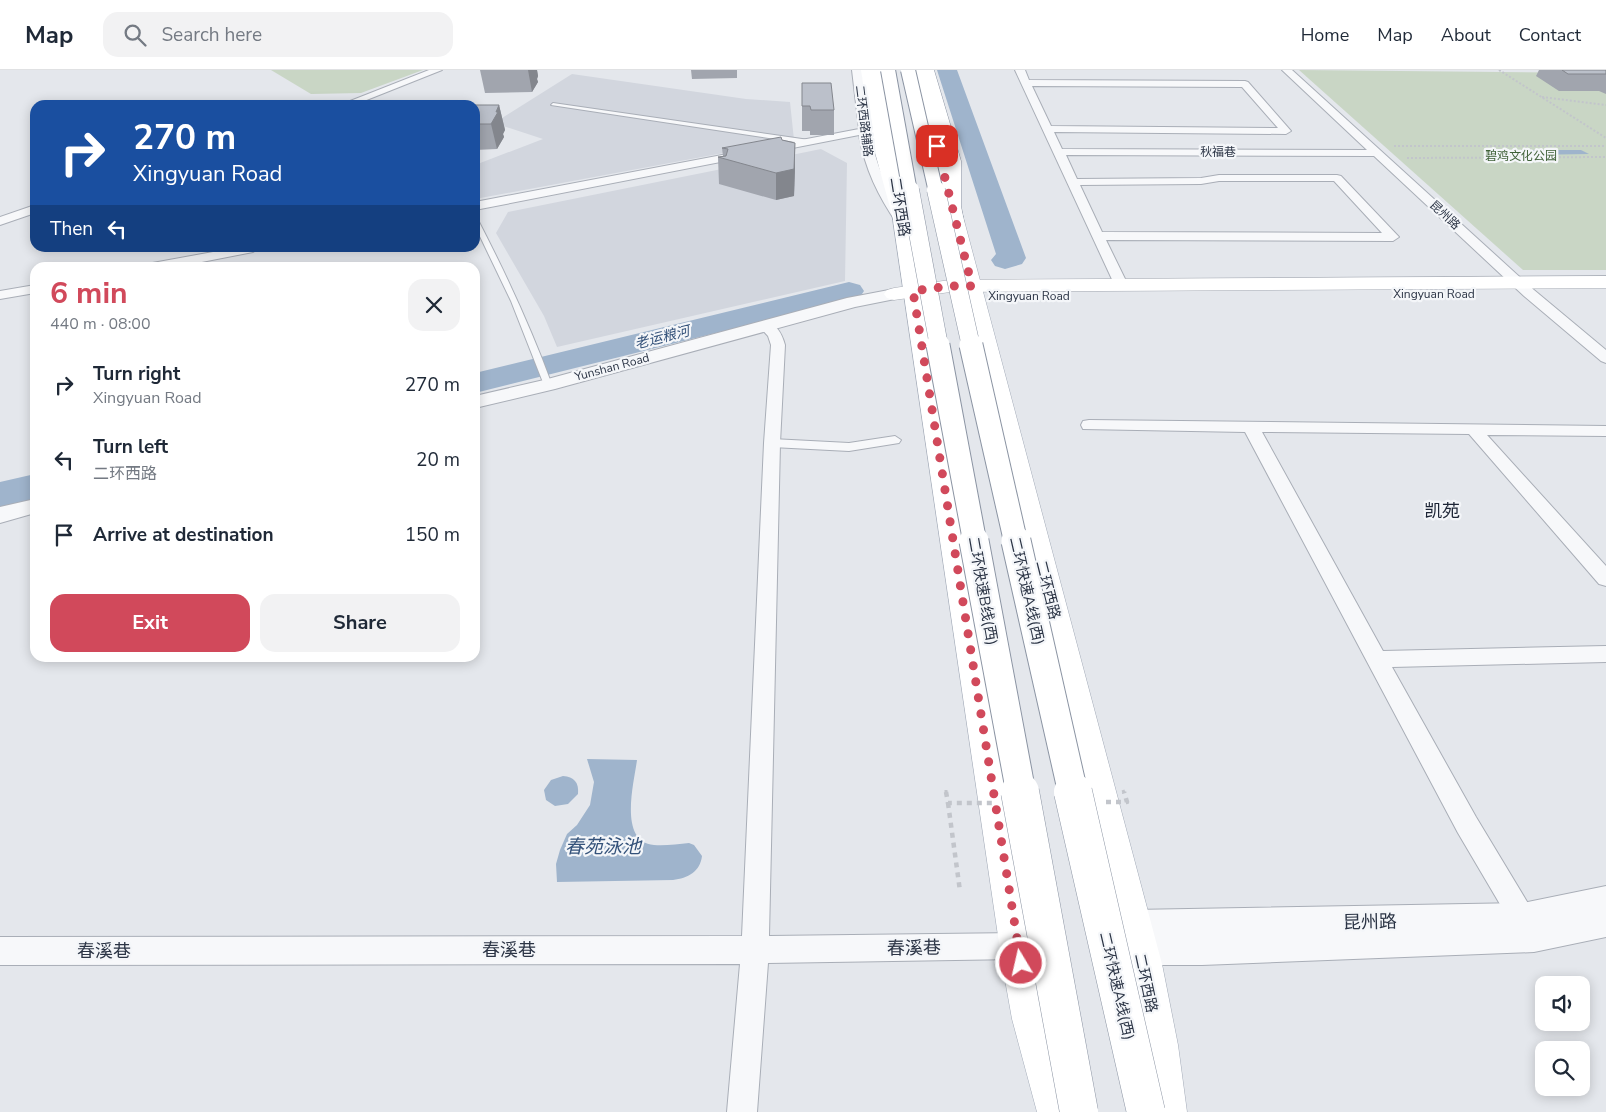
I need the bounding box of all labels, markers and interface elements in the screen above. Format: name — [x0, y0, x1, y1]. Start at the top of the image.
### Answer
search box — [103, 12, 453, 57]
text: Map — [25, 19, 73, 51]
icon: search — [121, 21, 149, 49]
text: Search here — [161, 22, 262, 48]
text: Home — [1301, 23, 1349, 47]
text: Map — [1377, 23, 1413, 47]
text: About — [1441, 23, 1491, 47]
text: Contact — [1519, 23, 1581, 47]
street label: 二环西路辅路 — [852, 84, 876, 158]
text: 270 m — [133, 114, 236, 161]
icon: right — [50, 120, 115, 185]
pin — [916, 125, 958, 167]
icon: arrive — [923, 132, 951, 160]
street label: 秋福巷 — [1200, 144, 1236, 160]
park label: 碧鸡文化公园 — [1485, 148, 1557, 164]
text: Xingyuan Road — [133, 159, 282, 189]
street label: 二环西路 — [885, 176, 915, 238]
street label: 昆州路 — [1426, 197, 1464, 233]
icon: left — [103, 215, 131, 243]
text: Then — [50, 216, 93, 242]
text: 6 min — [50, 273, 128, 314]
button: close — [408, 279, 460, 331]
street label: Xingyuan Road — [1393, 286, 1475, 302]
street label: Xingyuan Road — [988, 288, 1070, 304]
text: 440 m · 08:00 — [50, 313, 151, 335]
water label: 老运粮河 — [633, 321, 694, 353]
street label: Yunshan Road — [572, 349, 651, 385]
text: Turn right — [93, 361, 180, 387]
icon: right — [50, 371, 78, 399]
text: 270 m — [405, 372, 460, 398]
text: Xingyuan Road — [93, 387, 202, 409]
text: Turn left — [93, 434, 168, 460]
icon: left — [50, 446, 78, 474]
text: 20 m — [416, 447, 460, 473]
text: 二环西路 — [93, 463, 157, 485]
district label: 凯苑 — [1424, 499, 1460, 523]
icon: arrive — [50, 521, 78, 549]
text: Arrive at destination — [93, 522, 274, 548]
text: 150 m — [405, 522, 460, 548]
street label: 二环快速B线(西) — [964, 535, 1002, 647]
street label: 二环快速A线(西) — [1005, 535, 1049, 647]
street label: 二环西路 — [1031, 558, 1065, 622]
button: Exit — [50, 594, 250, 652]
button: Share — [260, 594, 460, 652]
water label: 春苑泳池 — [565, 834, 643, 860]
street label: 昆州路 — [1343, 910, 1397, 934]
street label: 二环快速A线(西) — [1095, 930, 1139, 1042]
street label: 春溪巷 — [887, 936, 941, 960]
position arrow — [994, 936, 1046, 988]
street label: 春溪巷 — [482, 938, 536, 962]
street label: 春溪巷 — [77, 939, 131, 963]
street label: 二环西路 — [1130, 952, 1162, 1014]
map controls — [1535, 976, 1590, 1096]
button: sound — [1535, 976, 1590, 1031]
button: search — [1535, 1041, 1590, 1096]

